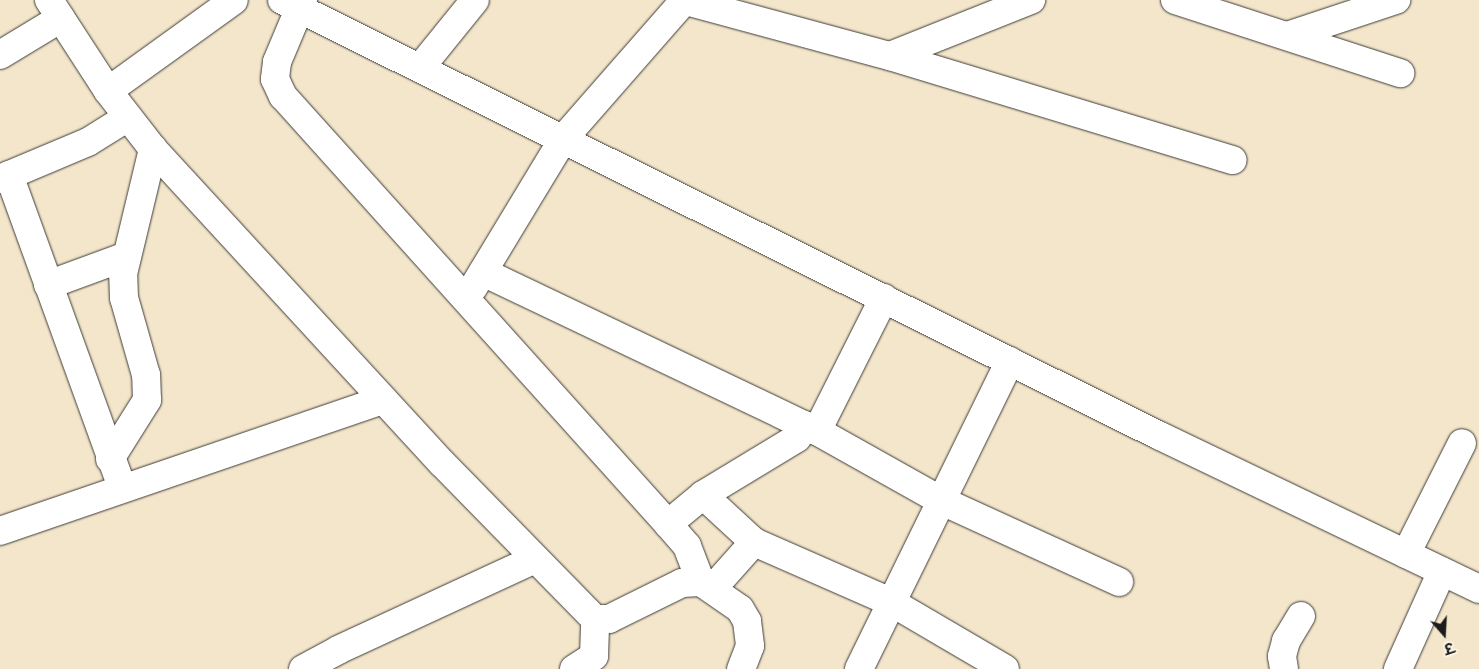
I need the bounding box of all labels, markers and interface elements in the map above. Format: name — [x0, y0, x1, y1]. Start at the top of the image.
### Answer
north arrow — [1419, 609, 1469, 659]
text: उ — [1441, 637, 1457, 660]

